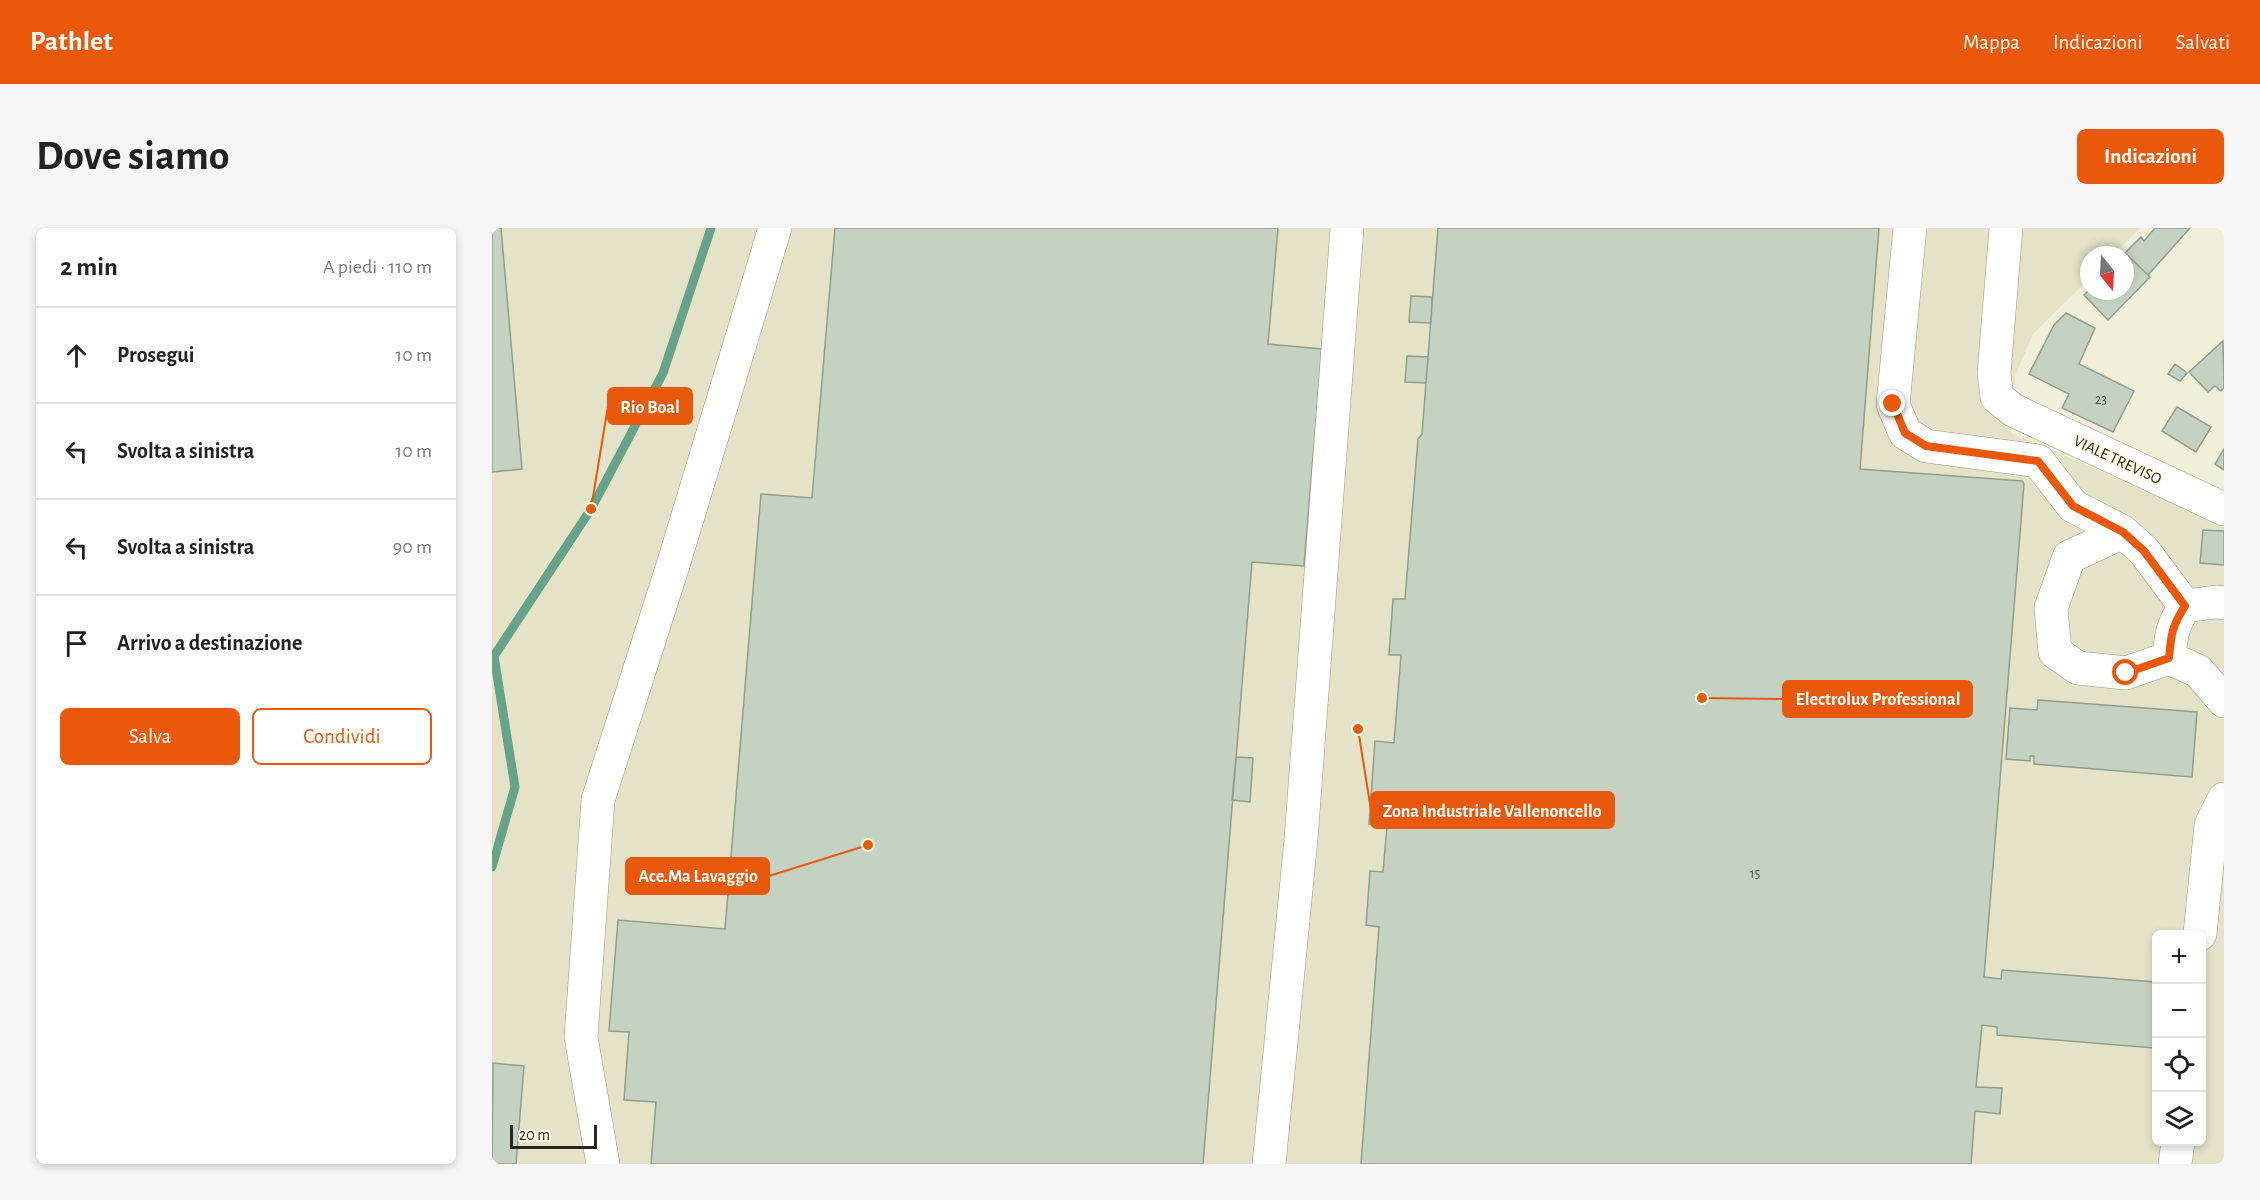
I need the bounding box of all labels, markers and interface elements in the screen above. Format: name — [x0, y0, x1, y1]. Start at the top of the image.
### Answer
text: Pathlet — [30, 28, 113, 56]
text: Mappa — [1963, 32, 2020, 53]
text: Indicazioni — [2053, 32, 2143, 53]
text: Salvati — [2176, 32, 2230, 53]
button: Indicazioni — [2077, 129, 2224, 184]
text: Dove siamo — [36, 135, 230, 177]
north arrow — [2080, 246, 2134, 300]
text: 2 min — [60, 254, 118, 280]
text: A piedi · 110 m — [323, 257, 432, 277]
icon: ahead — [60, 339, 93, 372]
text: Prosegui — [117, 344, 194, 366]
text: 10 m — [395, 345, 432, 365]
callout: Rio Boal — [608, 388, 692, 424]
route end — [1879, 390, 1905, 416]
house number: 23 — [2095, 393, 2107, 407]
text: Rio Boal — [620, 399, 680, 417]
street label: VIALE TREVISO — [2071, 433, 2164, 487]
icon: left — [60, 435, 93, 468]
text: Svolta a sinistra — [117, 440, 254, 462]
text: 10 m — [395, 441, 432, 461]
icon: left — [60, 531, 93, 564]
text: Svolta a sinistra — [117, 536, 254, 558]
text: 90 m — [393, 537, 432, 557]
icon: arrive — [60, 627, 93, 660]
text: Arrivo a destinazione — [117, 632, 302, 654]
route start — [2112, 659, 2138, 685]
callout: Electrolux Professional — [1783, 681, 1972, 717]
text: Electrolux Professional — [1796, 691, 1960, 709]
button: Salva — [60, 708, 240, 765]
button: Condividi — [252, 708, 432, 765]
callout: Zona Industriale Vallenoncello — [1371, 792, 1614, 828]
text: Zona Industriale Vallenoncello — [1382, 803, 1602, 821]
callout: Ace.Ma Lavaggio — [626, 858, 769, 894]
house number: 15 — [1750, 867, 1760, 881]
text: Ace.Ma Lavaggio — [638, 868, 758, 886]
map controls — [2152, 930, 2206, 1146]
button: + — [2152, 930, 2206, 984]
button: − — [2152, 984, 2206, 1038]
button: locate — [2152, 1038, 2206, 1092]
button: layers — [2152, 1092, 2206, 1146]
scale bar — [510, 1122, 597, 1150]
text: 20 m — [519, 1127, 550, 1143]

